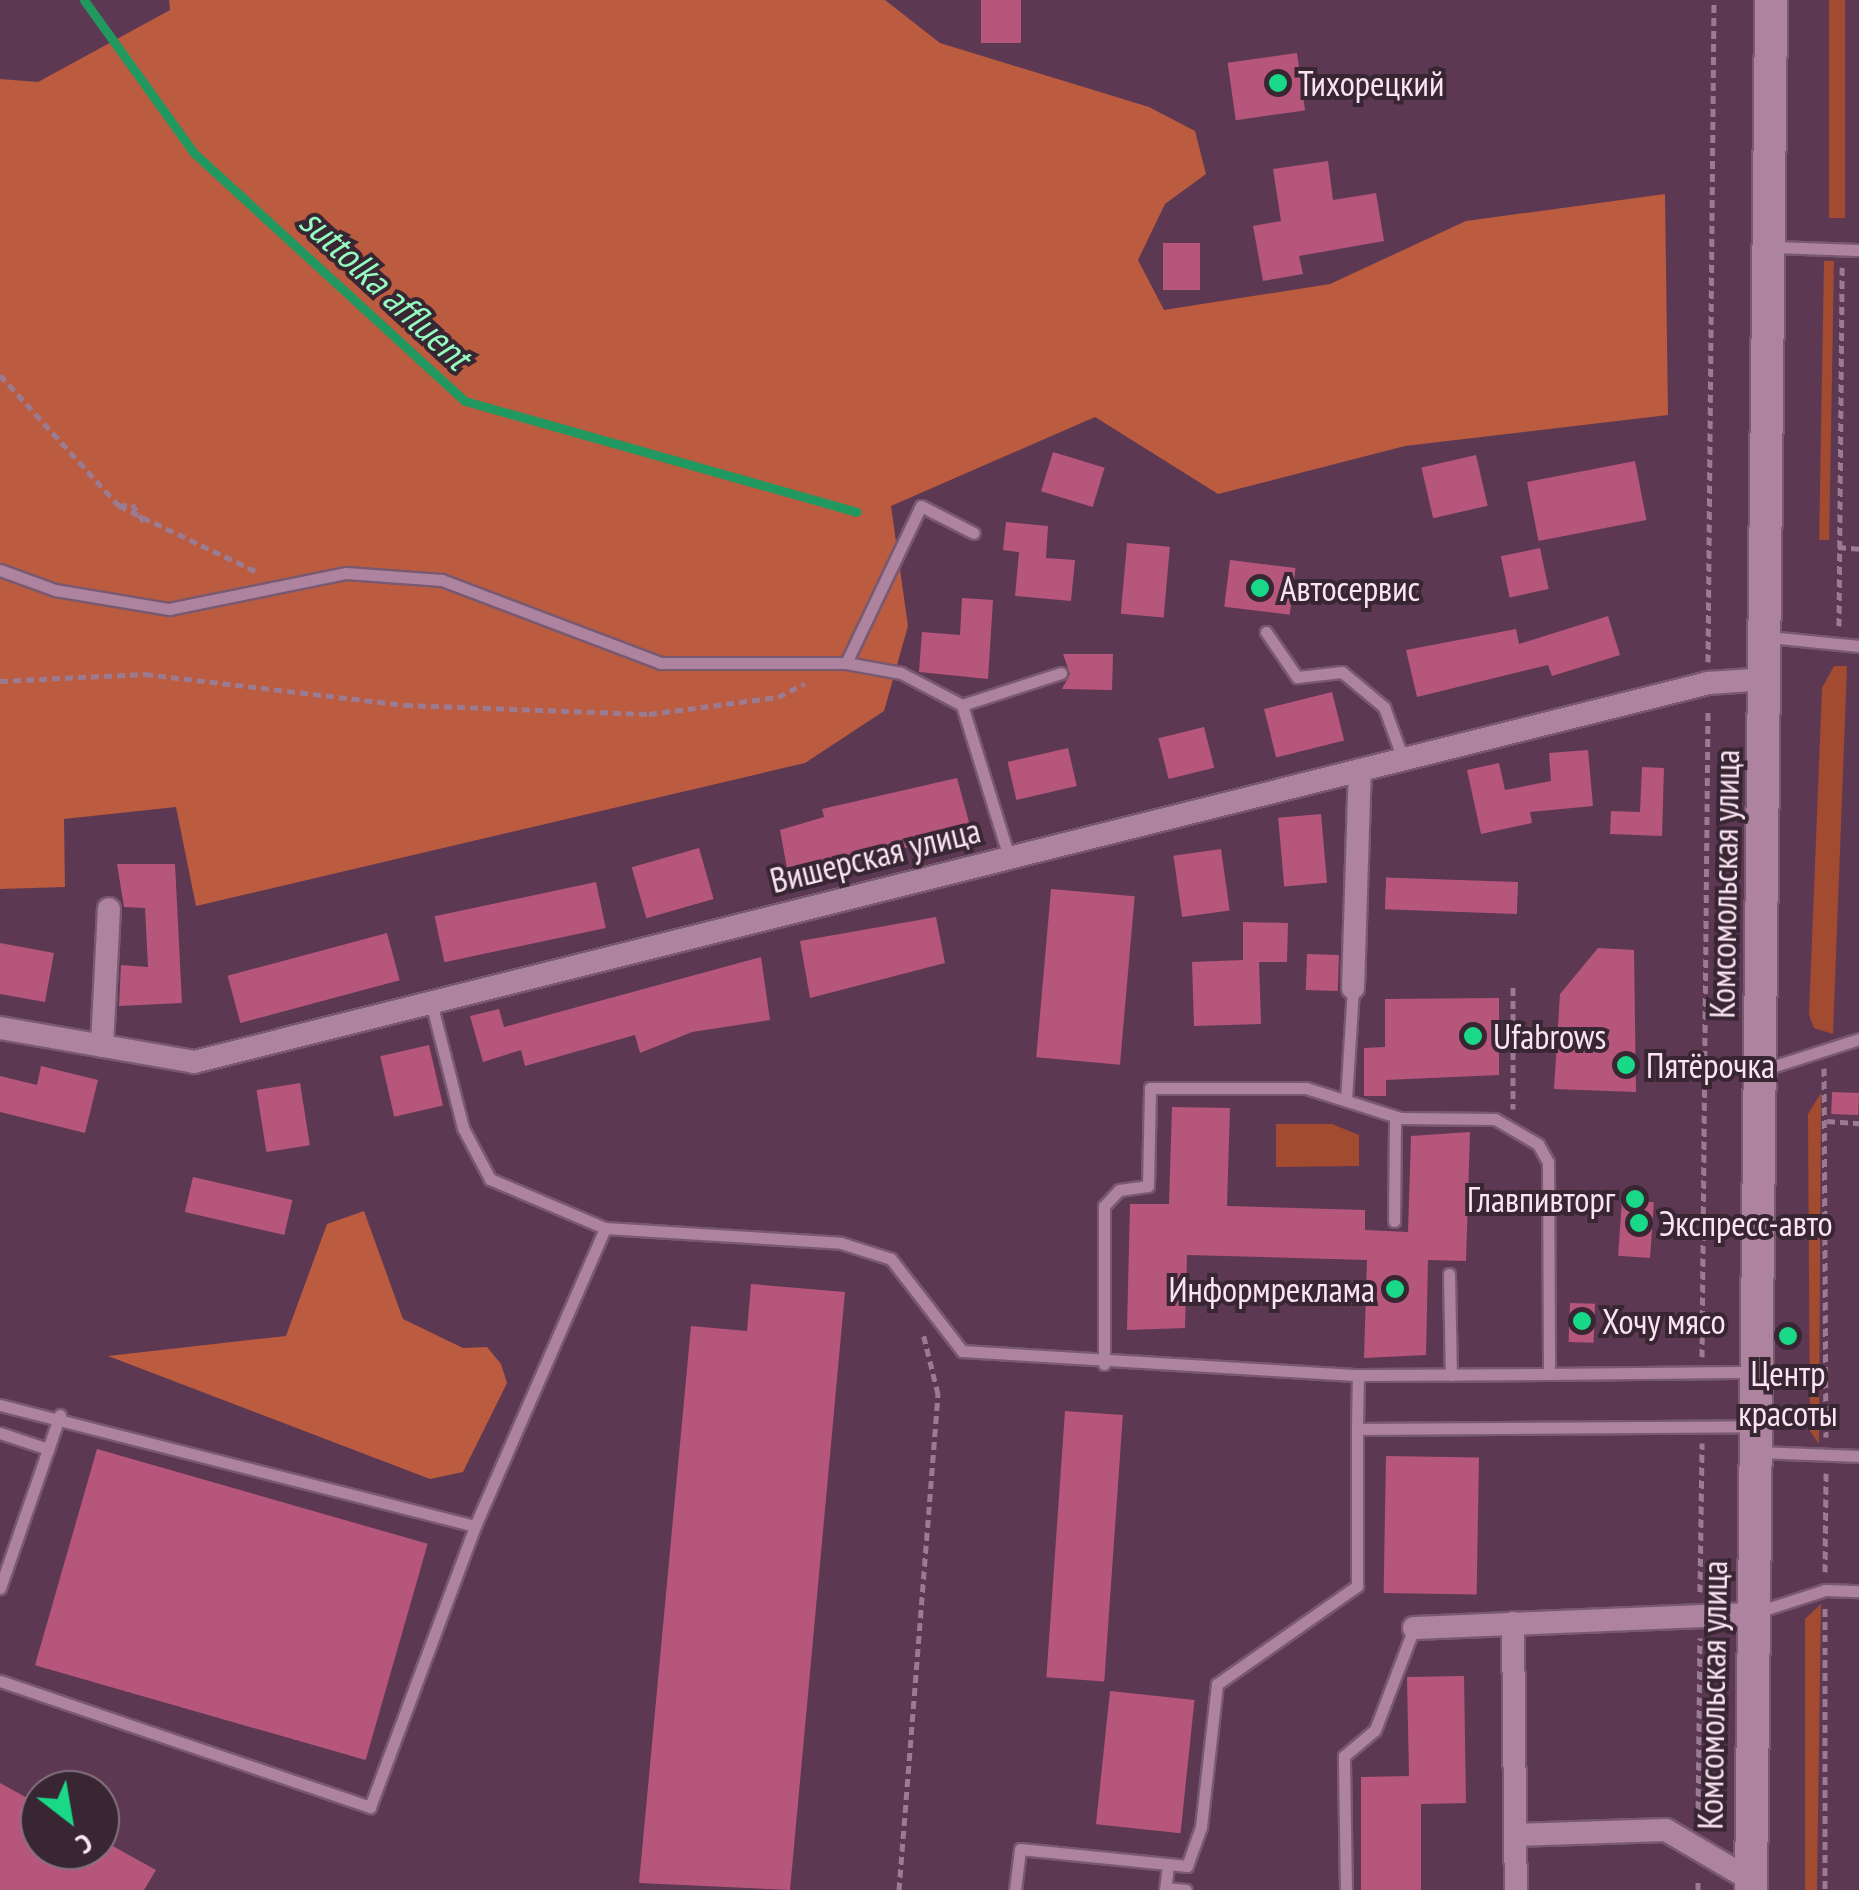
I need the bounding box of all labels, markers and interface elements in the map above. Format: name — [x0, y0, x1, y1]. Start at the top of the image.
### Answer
place label: Тихорецкий — [1298, 62, 1444, 104]
marker: Тихорецкий — [1267, 72, 1289, 94]
water label: suttolka affluent — [292, 198, 480, 378]
place label: Автосервис — [1280, 567, 1420, 609]
marker: Автосервис — [1249, 577, 1271, 599]
street label: Комсомольская улица — [1701, 749, 1747, 1019]
street label: Вишерская улица — [766, 809, 984, 901]
place label: Ufabrows — [1493, 1015, 1606, 1057]
marker: Ufabrows — [1462, 1025, 1484, 1047]
place label: Пятёрочка — [1646, 1044, 1775, 1086]
marker: Пятёрочка — [1615, 1054, 1637, 1076]
place label: Главпивторг — [1467, 1178, 1615, 1220]
marker: Главпивторг — [1624, 1188, 1646, 1210]
place label: Экспресс-авто — [1659, 1202, 1833, 1244]
marker: Экспресс-авто — [1628, 1212, 1650, 1234]
place label: Информреклама — [1169, 1268, 1375, 1310]
marker: Информреклама — [1384, 1278, 1406, 1300]
place label: Хочу мясо — [1602, 1300, 1727, 1342]
marker: Хочу мясо — [1571, 1310, 1593, 1332]
marker: Центр красоты — [1777, 1325, 1799, 1347]
place label: Центр красоты — [1738, 1352, 1838, 1434]
street label: Комсомольская улица — [1689, 1560, 1735, 1830]
north arrow — [20, 1770, 120, 1870]
text: С — [70, 1825, 100, 1864]

